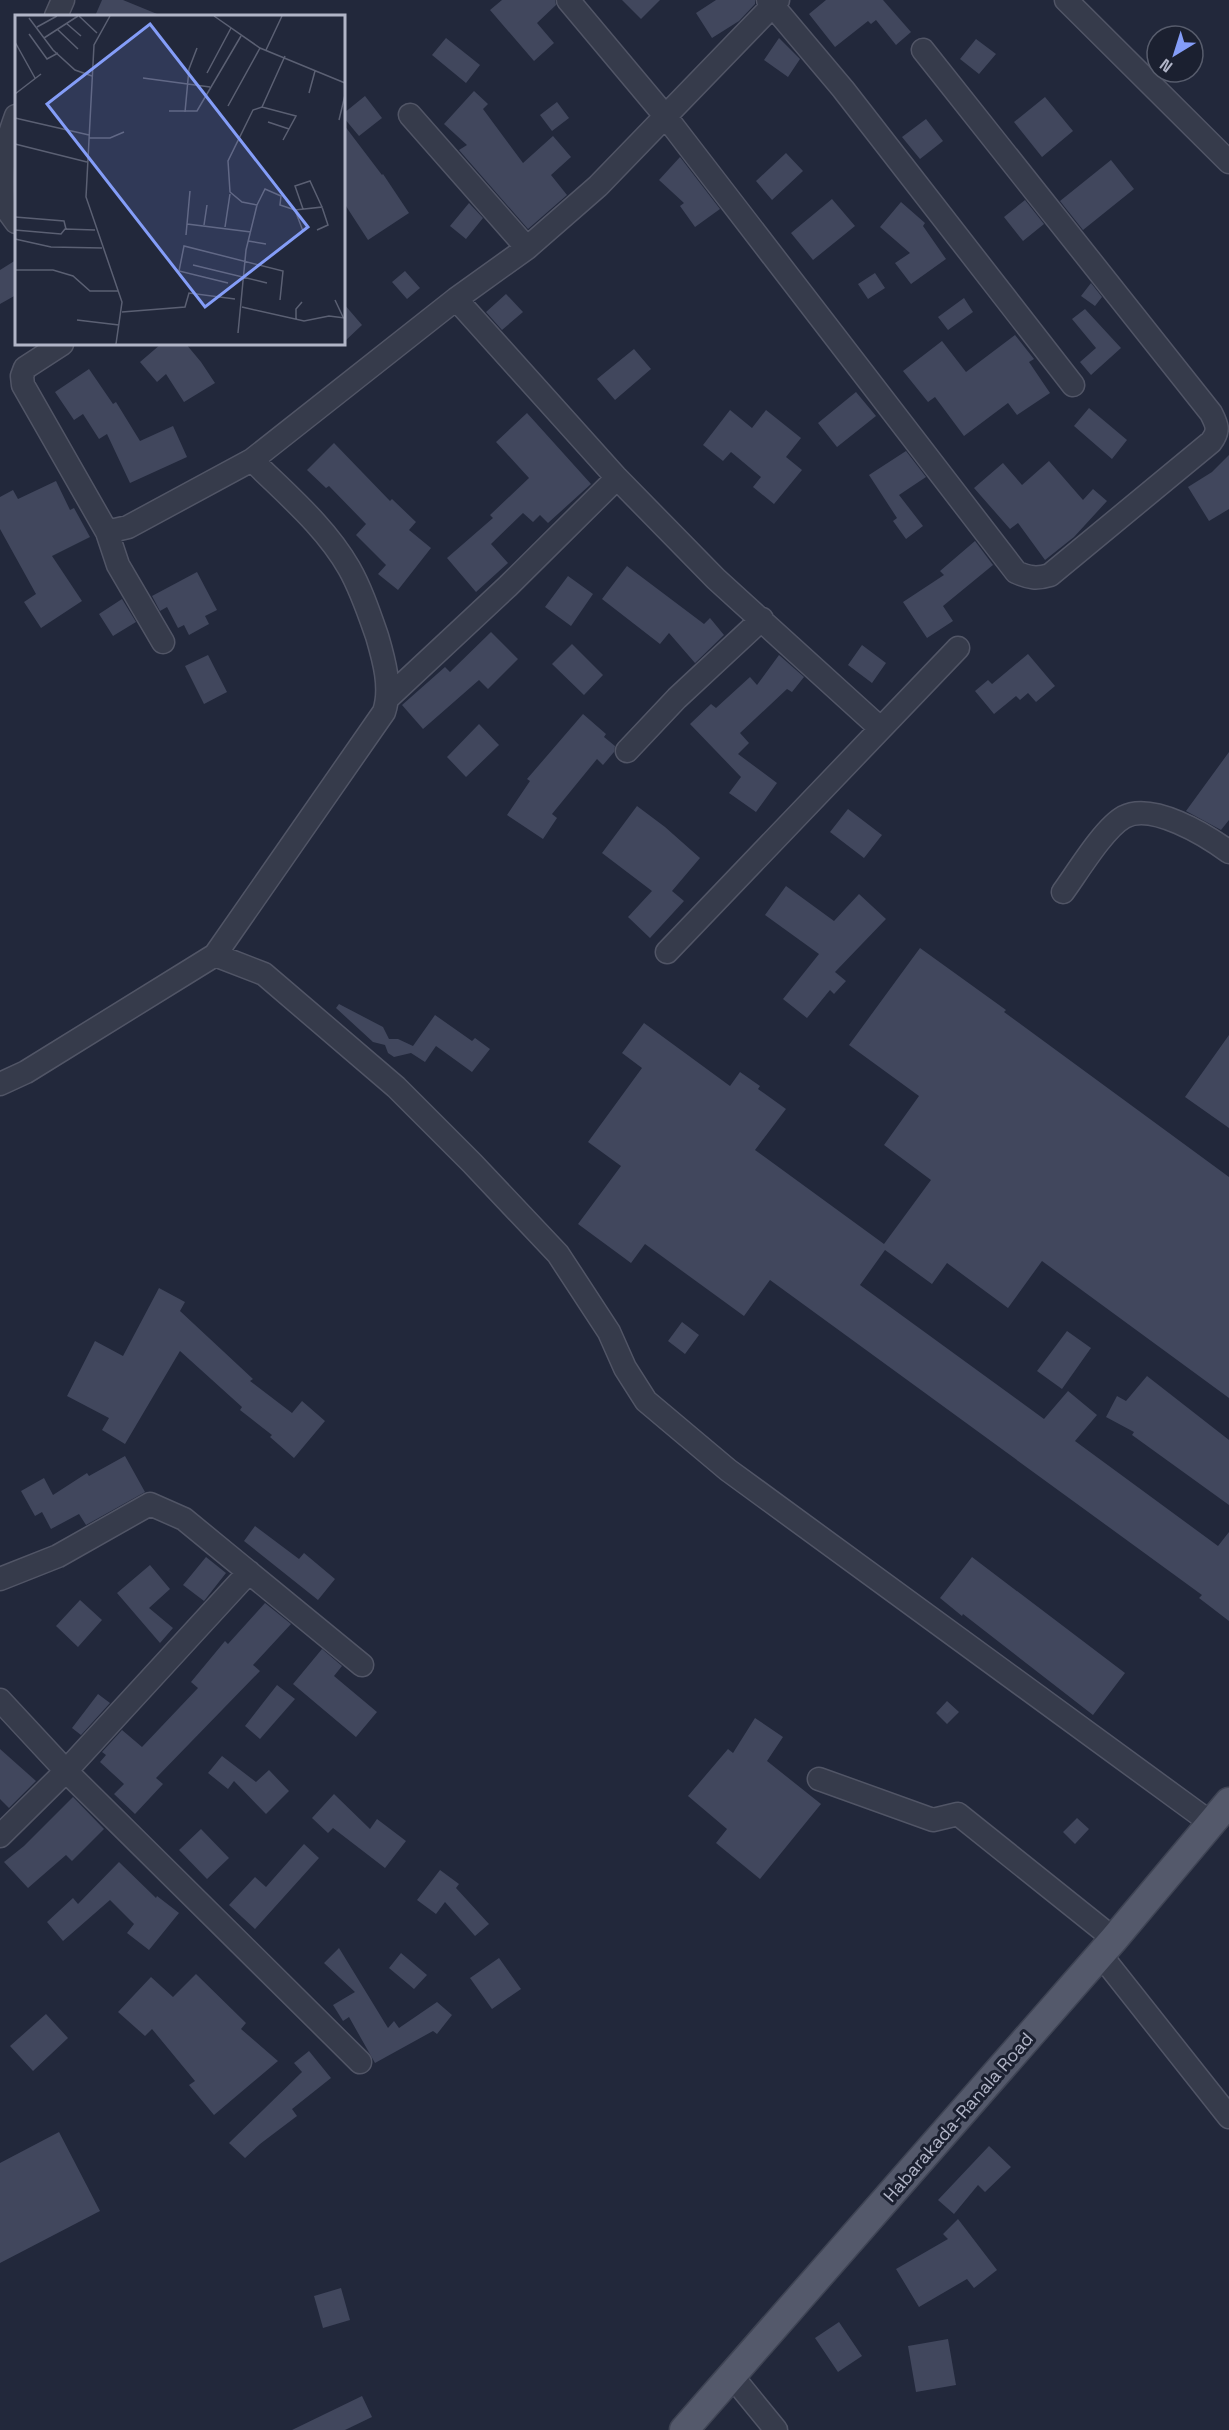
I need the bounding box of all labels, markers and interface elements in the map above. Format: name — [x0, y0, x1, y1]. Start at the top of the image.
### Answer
inset map — [15, 15, 345, 345]
north arrow — [1145, 24, 1205, 84]
text: N — [1155, 54, 1177, 77]
street label: Habarakada-Ranala Road — [878, 2028, 1038, 2206]

